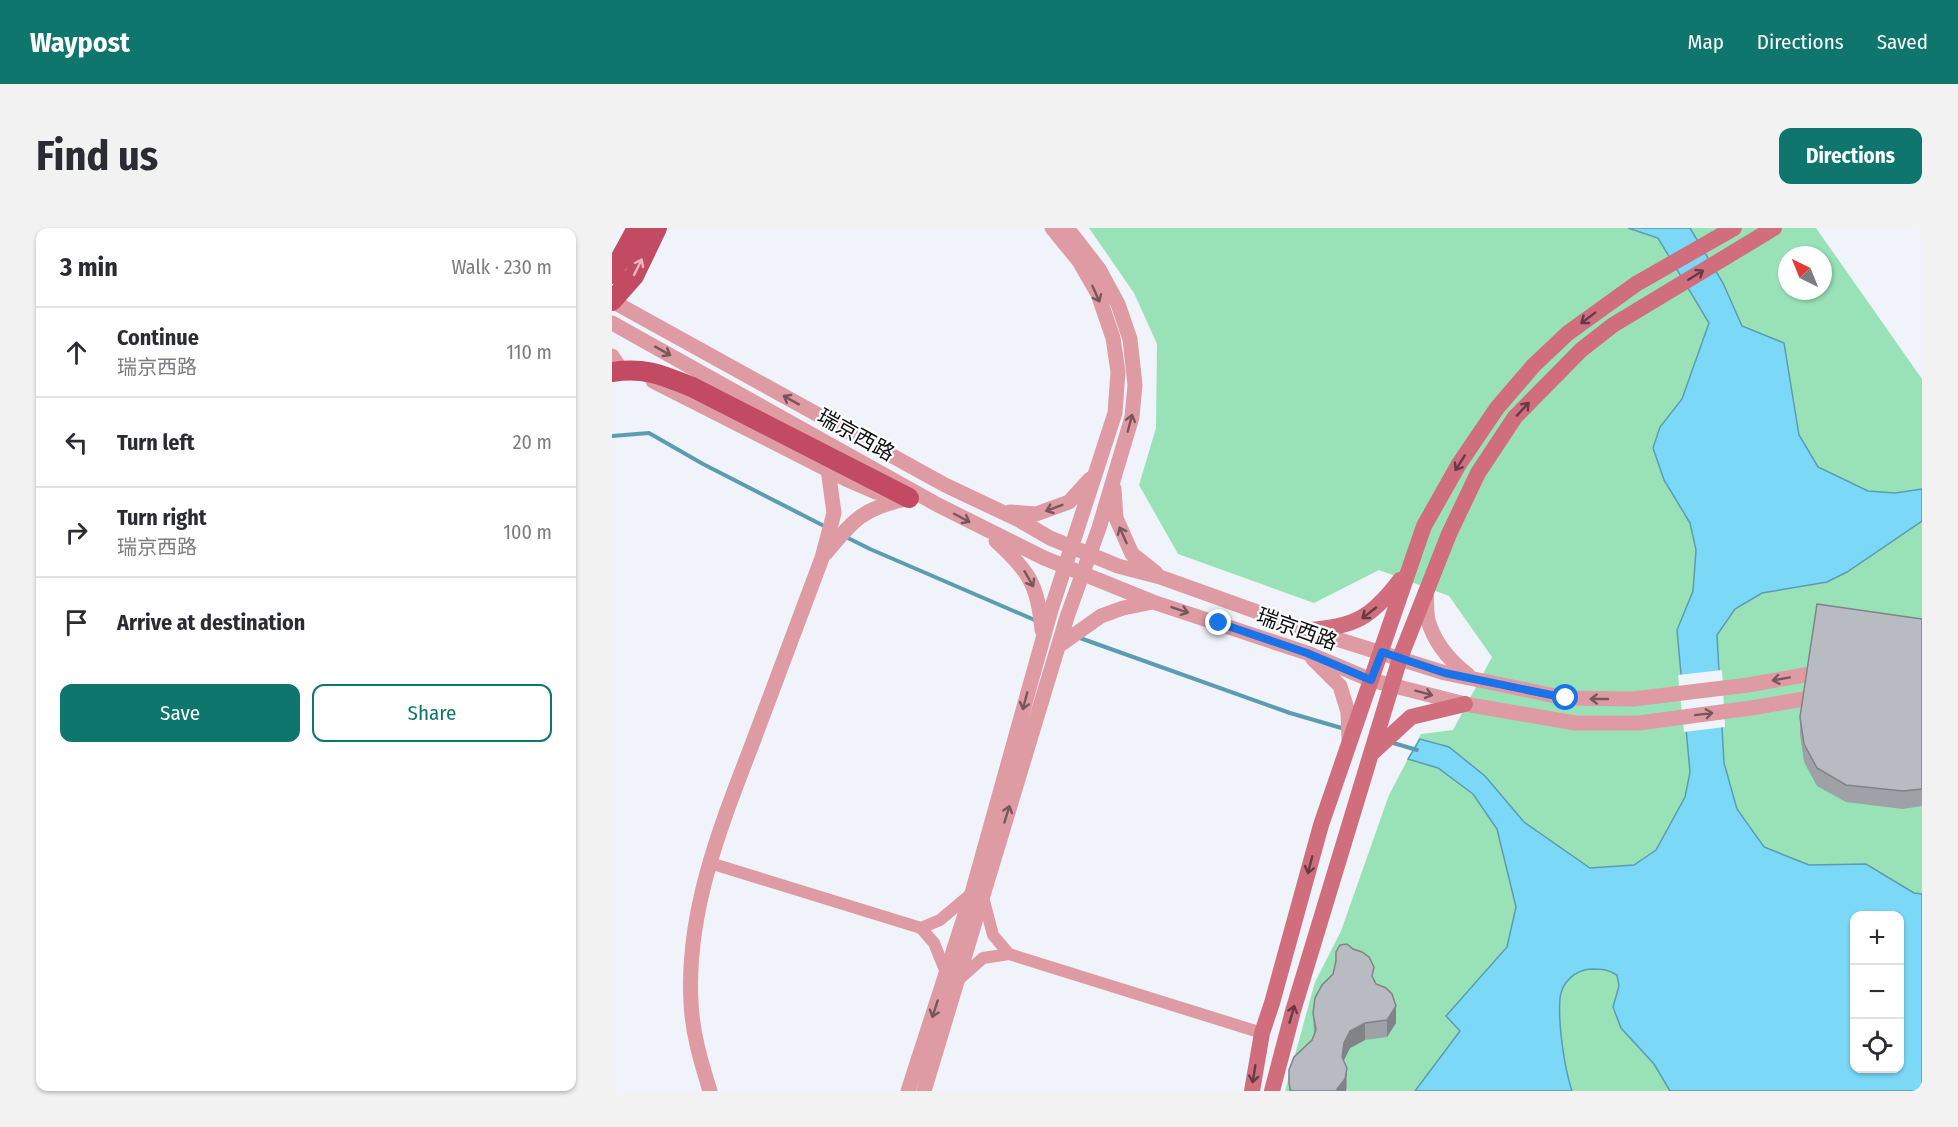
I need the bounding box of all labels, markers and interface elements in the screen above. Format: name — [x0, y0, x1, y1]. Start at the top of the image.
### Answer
text: Waypost — [30, 26, 130, 59]
text: Map — [1687, 29, 1724, 55]
text: Directions — [1757, 29, 1844, 55]
text: Saved — [1877, 29, 1928, 55]
button: Directions — [1779, 128, 1922, 184]
text: Find us — [36, 131, 158, 181]
north arrow — [1778, 246, 1832, 300]
text: 3 min — [60, 252, 118, 283]
text: Walk · 230 m — [451, 255, 552, 279]
one-way arrow — [633, 258, 644, 276]
one-way arrow — [1687, 269, 1704, 281]
one-way arrow — [1091, 284, 1103, 302]
one-way arrow — [1581, 312, 1597, 325]
text: Continue — [117, 324, 199, 351]
icon: ahead — [60, 336, 93, 369]
text: 110 m — [506, 340, 552, 364]
one-way arrow — [654, 345, 671, 357]
text: 瑞京西路 — [117, 355, 197, 379]
one-way arrow — [783, 394, 801, 405]
one-way arrow — [1516, 401, 1530, 416]
street label: 瑞京西路 — [813, 403, 899, 467]
one-way arrow — [1125, 414, 1136, 433]
icon: left — [60, 426, 93, 459]
text: Turn left — [117, 429, 195, 456]
text: 20 m — [513, 430, 552, 454]
one-way arrow — [1454, 454, 1466, 471]
one-way arrow — [1045, 503, 1063, 514]
text: Turn right — [117, 504, 206, 531]
one-way arrow — [953, 512, 970, 524]
icon: right — [60, 516, 93, 549]
text: 100 m — [503, 520, 552, 544]
one-way arrow — [1117, 526, 1129, 544]
text: 瑞京西路 — [117, 535, 197, 559]
one-way arrow — [1024, 570, 1036, 587]
street label: 瑞京西路 — [1253, 602, 1341, 656]
icon: arrive — [60, 606, 93, 639]
one-way arrow — [1170, 606, 1189, 617]
one-way arrow — [1361, 606, 1377, 619]
text: Arrive at destination — [117, 609, 305, 636]
route end — [1205, 609, 1231, 635]
one-way arrow — [1772, 674, 1792, 685]
button: Save — [60, 684, 300, 742]
button: Share — [312, 684, 552, 742]
route start — [1552, 684, 1578, 710]
one-way arrow — [1414, 688, 1433, 700]
one-way arrow — [1019, 691, 1031, 710]
one-way arrow — [1589, 693, 1609, 704]
one-way arrow — [1694, 708, 1714, 719]
one-way arrow — [1002, 805, 1013, 824]
one-way arrow — [1304, 855, 1316, 874]
map controls — [1850, 911, 1904, 1073]
button: + — [1850, 911, 1904, 965]
button: − — [1850, 965, 1904, 1019]
one-way arrow — [929, 999, 940, 1018]
one-way arrow — [1287, 1005, 1298, 1024]
button: locate — [1850, 1019, 1904, 1073]
one-way arrow — [1249, 1063, 1260, 1083]

